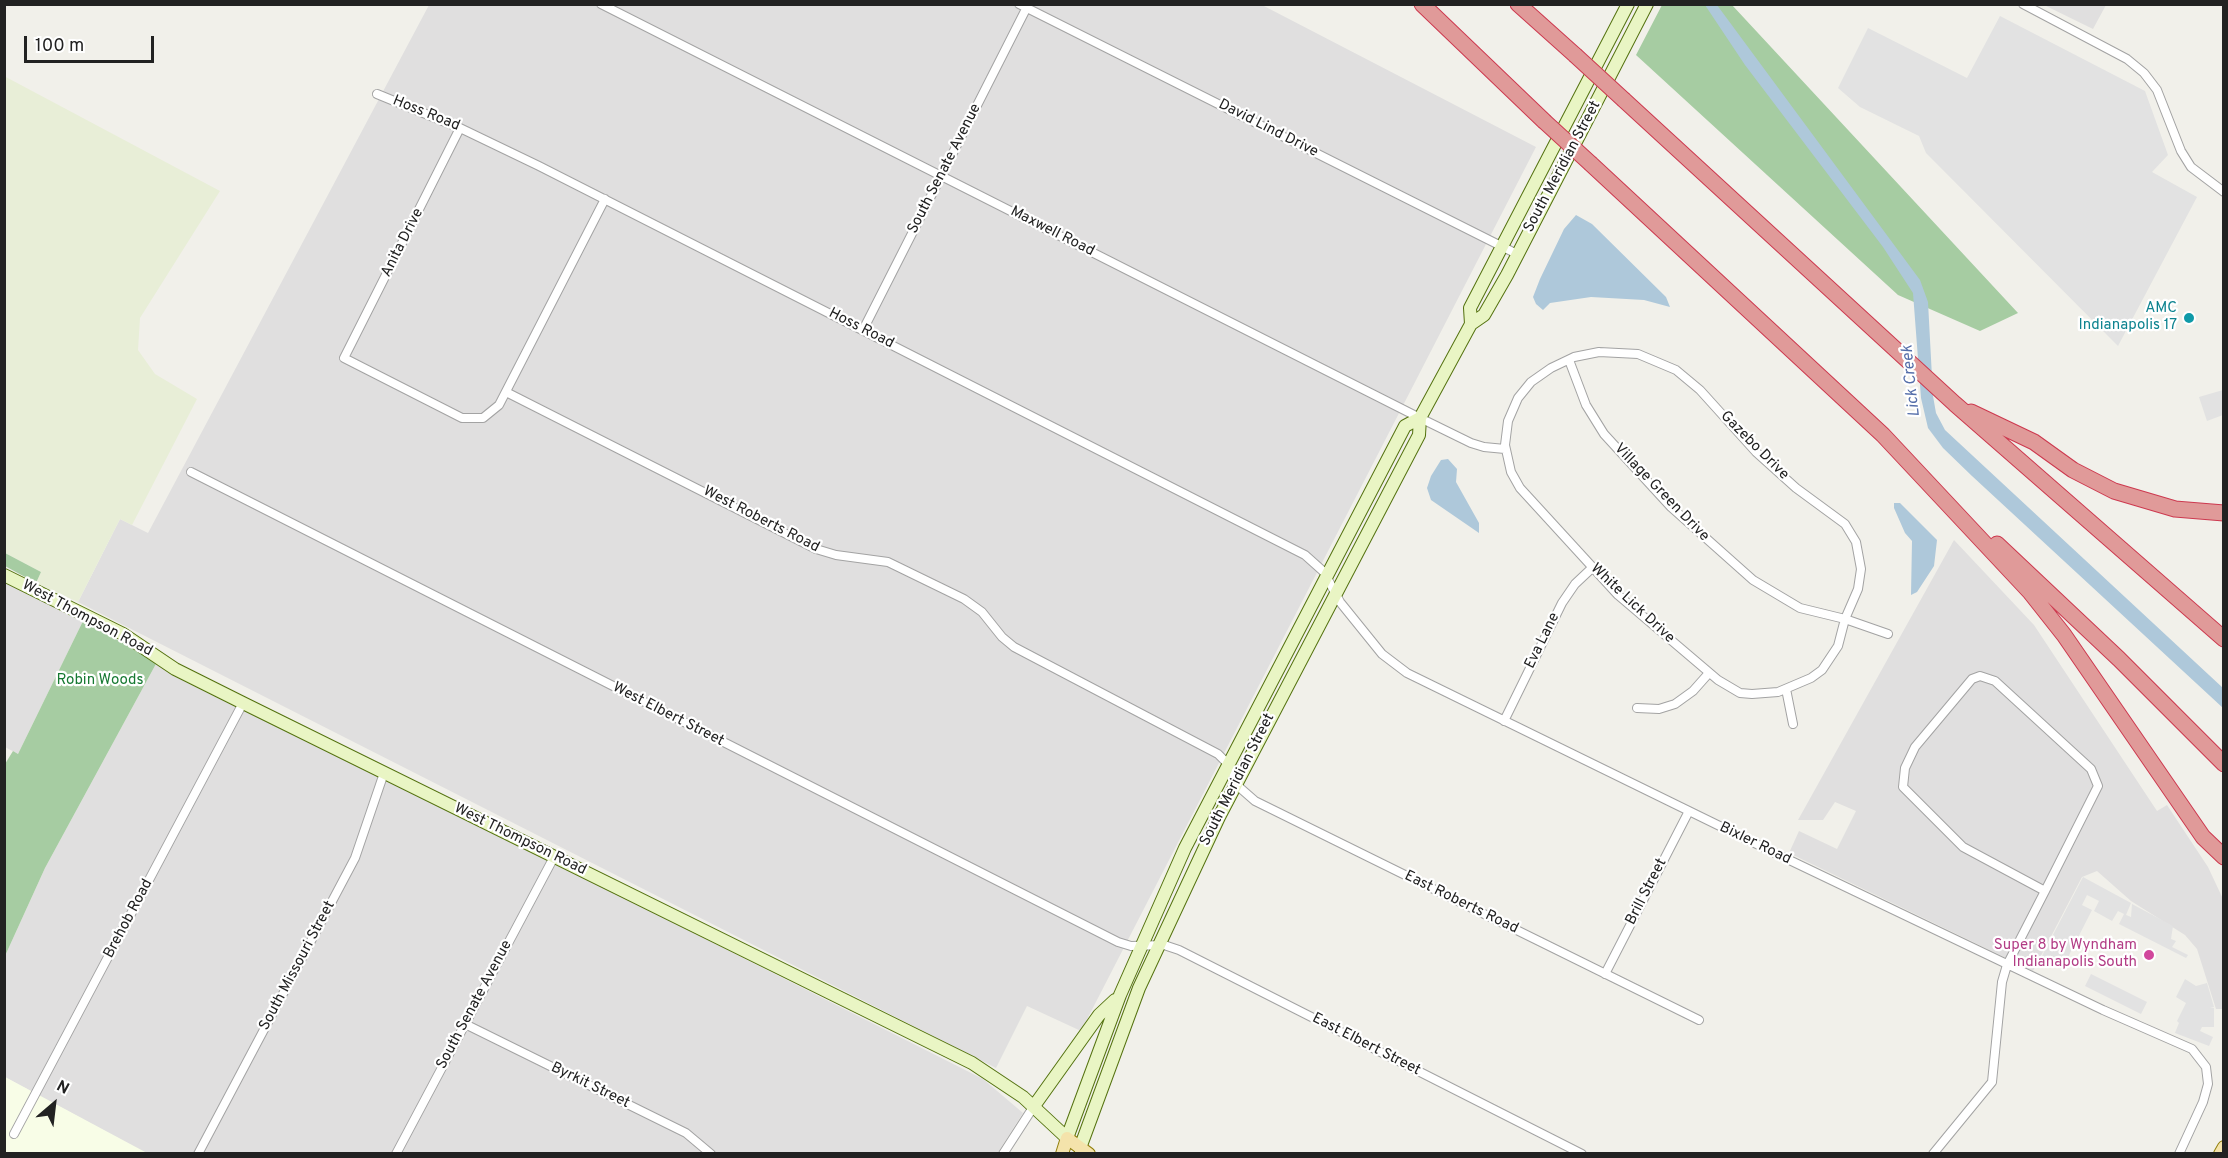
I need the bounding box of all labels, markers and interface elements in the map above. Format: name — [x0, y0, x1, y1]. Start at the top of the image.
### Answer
scale bar — [27, 24, 158, 62]
text: 100 m — [35, 35, 84, 58]
street label: Hoss Road — [390, 92, 462, 136]
street label: David Lind Drive — [1215, 96, 1321, 162]
street label: South Meridian Street — [1521, 98, 1605, 236]
street label: South Senate Avenue — [904, 101, 986, 237]
street label: Maxwell Road — [1007, 203, 1097, 261]
street label: Anita Drive — [378, 206, 428, 280]
place label: AMC Indianapolis 17 — [2078, 300, 2177, 335]
street label: Hoss Road — [825, 305, 897, 353]
marker: AMC Indianapolis 17 — [2182, 311, 2196, 325]
water label: Lick Creek — [1899, 344, 1925, 418]
street label: Gazebo Drive — [1716, 408, 1792, 484]
street label: Village Green Drive — [1610, 440, 1712, 546]
street label: West Roberts Road — [700, 483, 822, 557]
street label: White Lick Drive — [1586, 560, 1678, 648]
street label: West Thompson Road — [19, 577, 155, 661]
street label: Eva Lane — [1522, 610, 1564, 672]
park label: Robin Woods — [56, 672, 144, 690]
street label: West Elbert Street — [609, 679, 727, 751]
street label: South Meridian Street — [1197, 711, 1279, 849]
street label: West Thompson Road — [451, 800, 589, 880]
street label: Bixler Road — [1716, 819, 1794, 869]
street label: Brill Street — [1623, 856, 1671, 928]
street label: East Roberts Road — [1401, 868, 1521, 938]
street label: Brehob Road — [101, 876, 157, 962]
street label: South Missouri Street — [256, 898, 340, 1034]
place label: Super 8 by Wyndham Indianapolis South — [1994, 937, 2137, 972]
street label: South Senate Avenue — [433, 938, 517, 1072]
marker: Super 8 by Wyndham Indianapolis South — [2142, 948, 2156, 962]
street label: East Elbert Street — [1309, 1010, 1423, 1080]
street label: Byrkit Street — [548, 1059, 632, 1113]
north arrow — [24, 1074, 84, 1134]
text: N — [53, 1077, 72, 1100]

